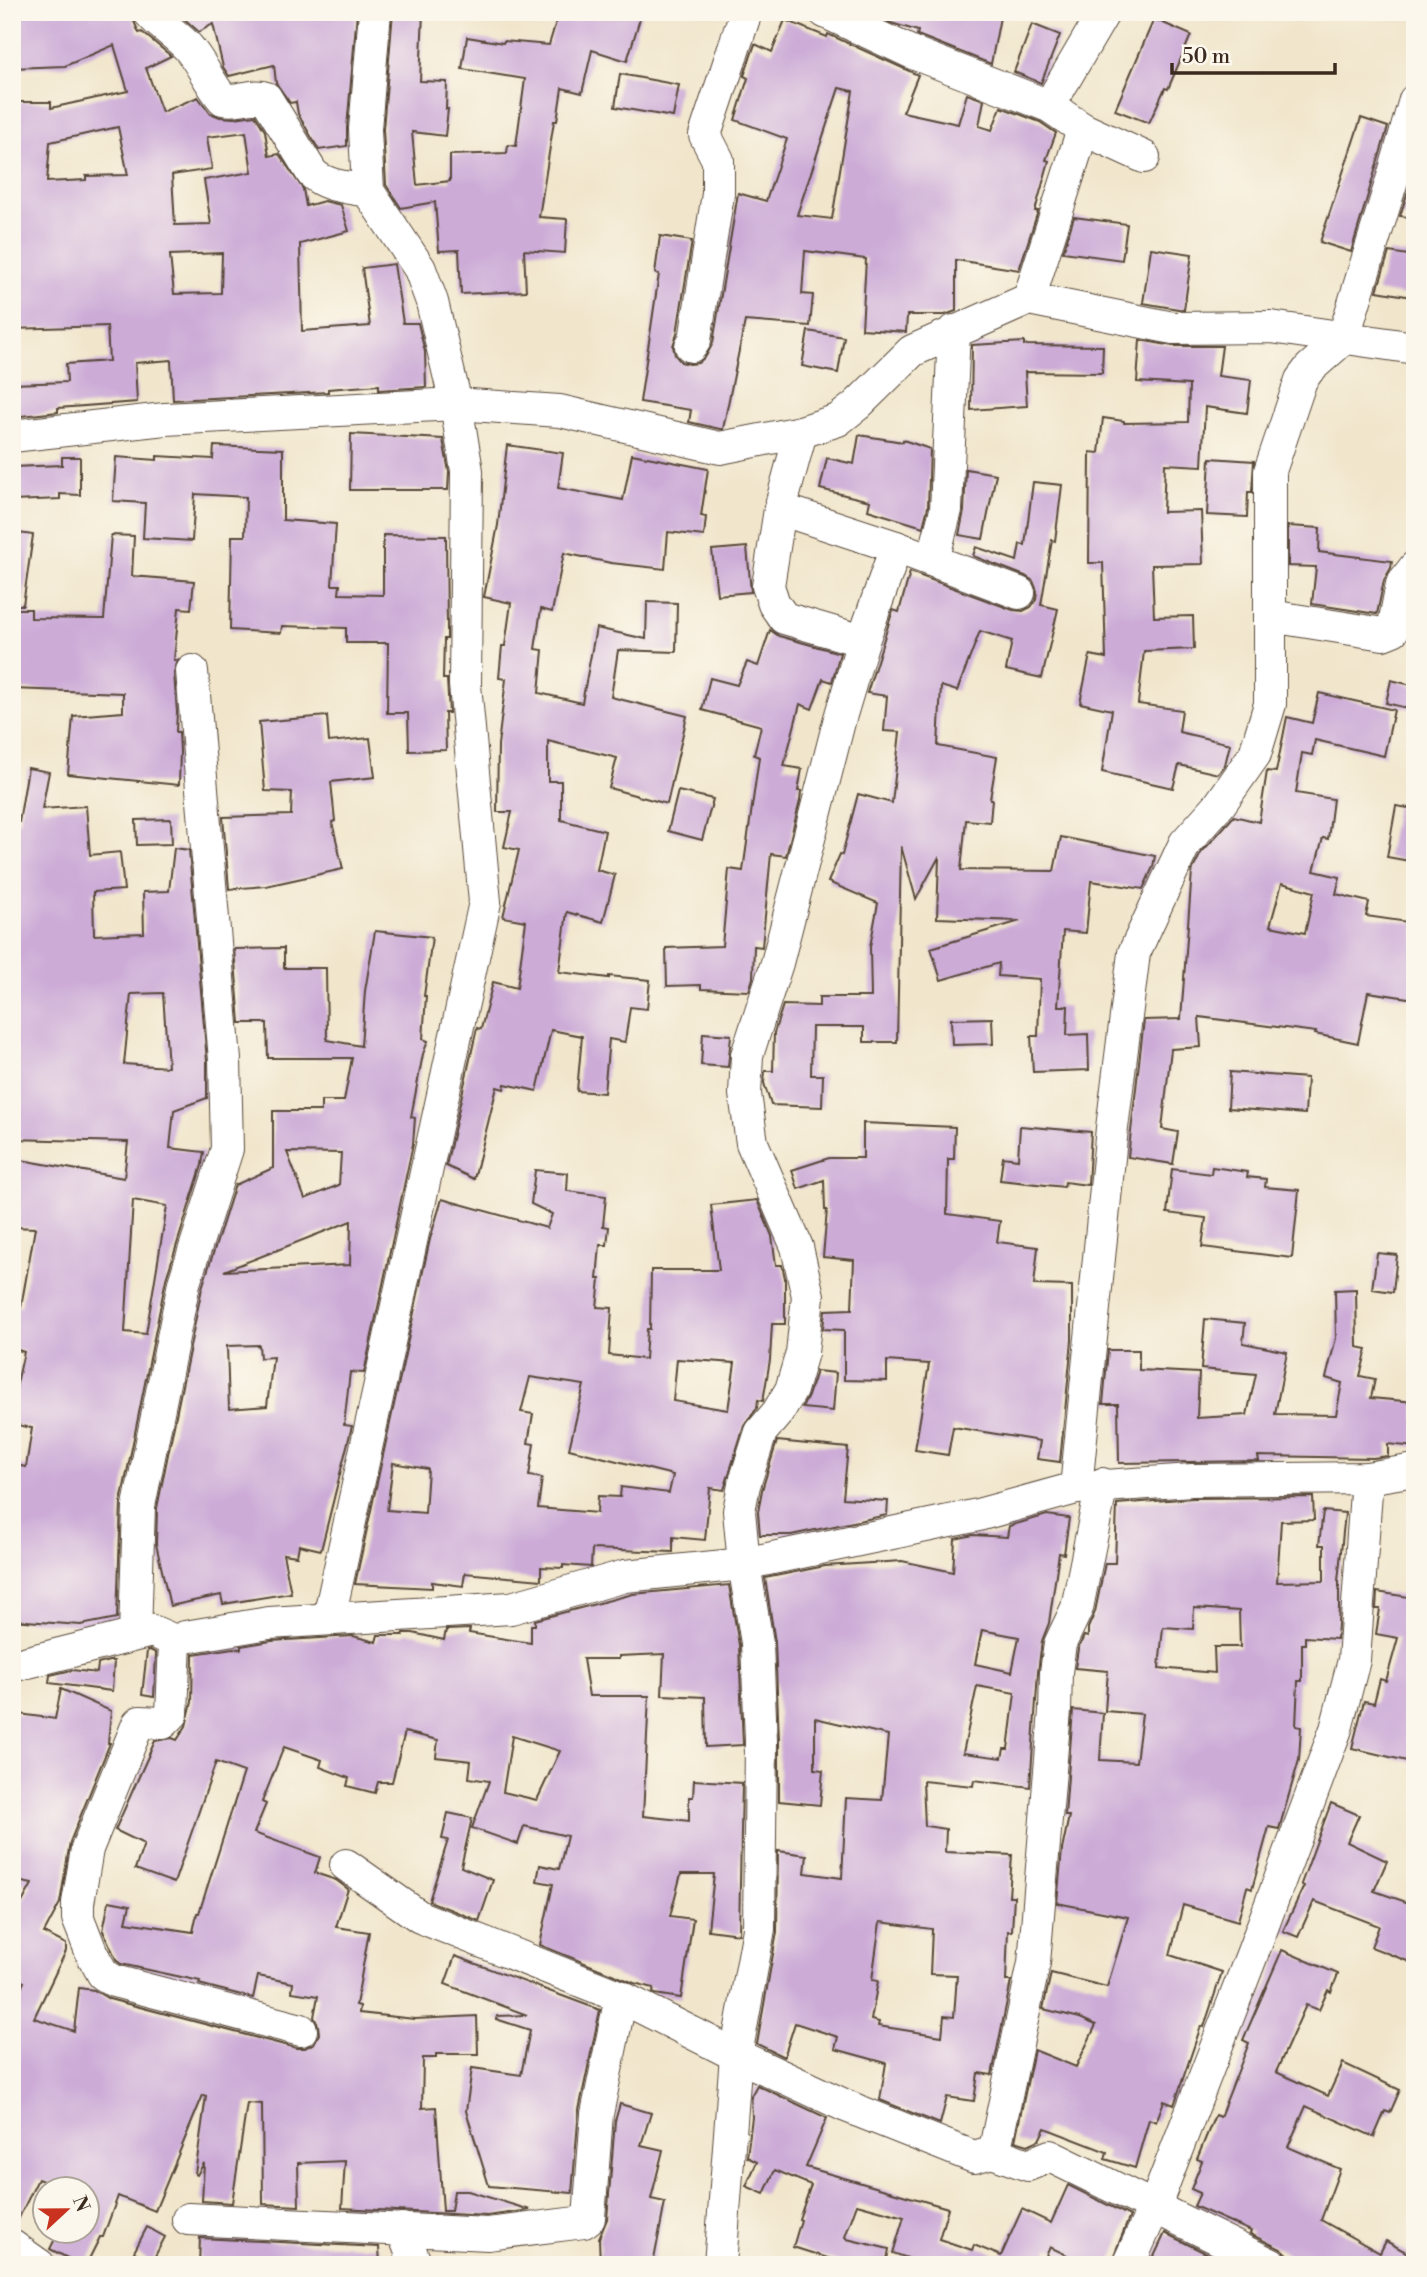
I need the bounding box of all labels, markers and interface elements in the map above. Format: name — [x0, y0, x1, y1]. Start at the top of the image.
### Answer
scale bar — [1172, 32, 1334, 76]
text: 50 m — [1182, 44, 1230, 70]
north arrow — [32, 2176, 102, 2246]
text: N — [67, 2193, 95, 2215]

